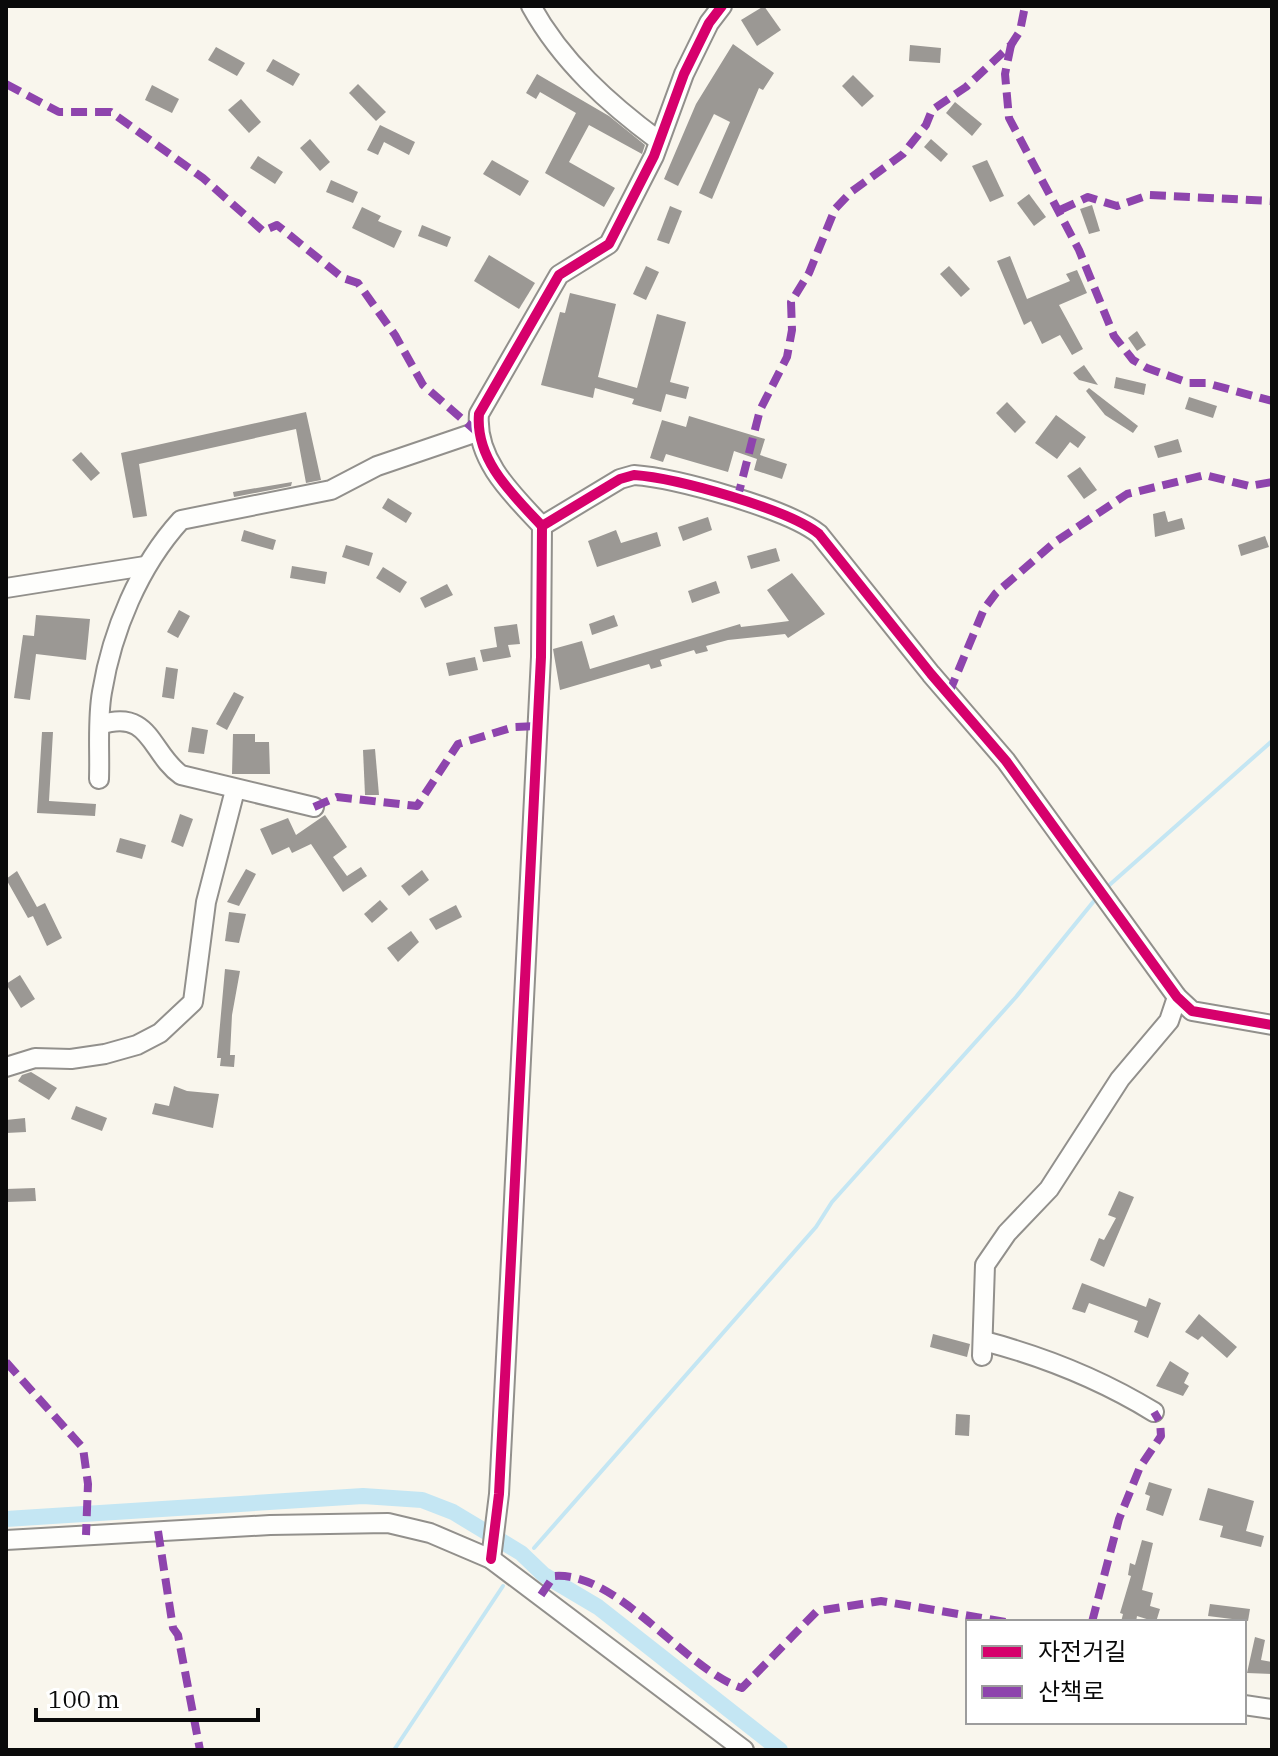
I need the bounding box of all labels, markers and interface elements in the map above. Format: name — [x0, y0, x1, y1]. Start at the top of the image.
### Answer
legend — [966, 1620, 1246, 1724]
text: 자전거길 — [1038, 1635, 1126, 1667]
scale bar — [36, 1672, 258, 1722]
text: 산책로 — [1038, 1675, 1104, 1707]
text: 100 m — [48, 1683, 120, 1715]

